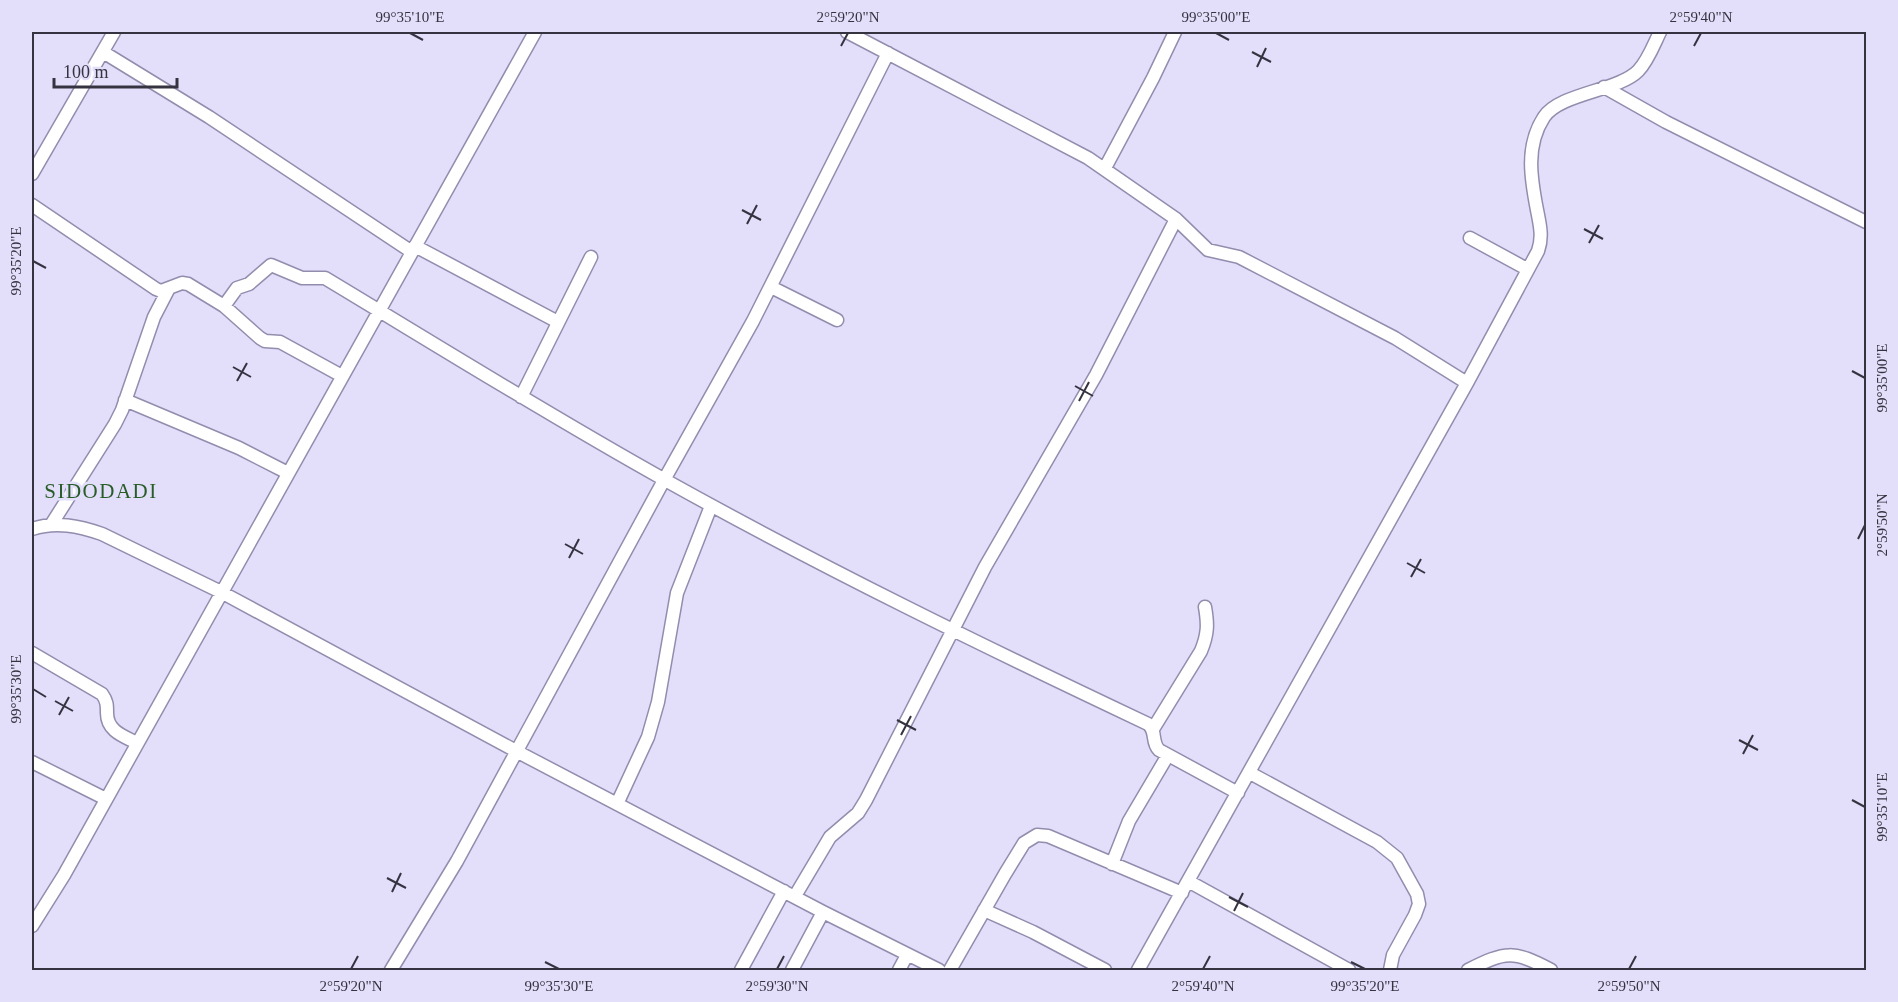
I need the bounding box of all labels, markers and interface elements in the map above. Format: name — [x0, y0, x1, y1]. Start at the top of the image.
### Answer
text: 99°35'10"E — [376, 9, 445, 25]
text: 2°59'20"N — [816, 9, 880, 25]
text: 99°35'00"E — [1182, 9, 1251, 25]
text: 2°59'40"N — [1669, 9, 1733, 25]
scale bar — [54, 51, 177, 89]
text: 100 m — [63, 62, 109, 82]
text: 99°35'20"E — [8, 227, 24, 296]
text: 99°35'00"E — [1874, 344, 1890, 413]
district label: SIDODADI — [44, 479, 158, 503]
text: 2°59'50"N — [1874, 493, 1890, 557]
text: 99°35'30"E — [8, 655, 24, 724]
text: 99°35'10"E — [1874, 773, 1890, 842]
text: 2°59'20"N — [319, 978, 383, 994]
text: 99°35'30"E — [525, 978, 594, 994]
text: 2°59'30"N — [745, 978, 809, 994]
text: 2°59'40"N — [1171, 978, 1235, 994]
text: 99°35'20"E — [1331, 978, 1400, 994]
text: 2°59'50"N — [1597, 978, 1661, 994]

